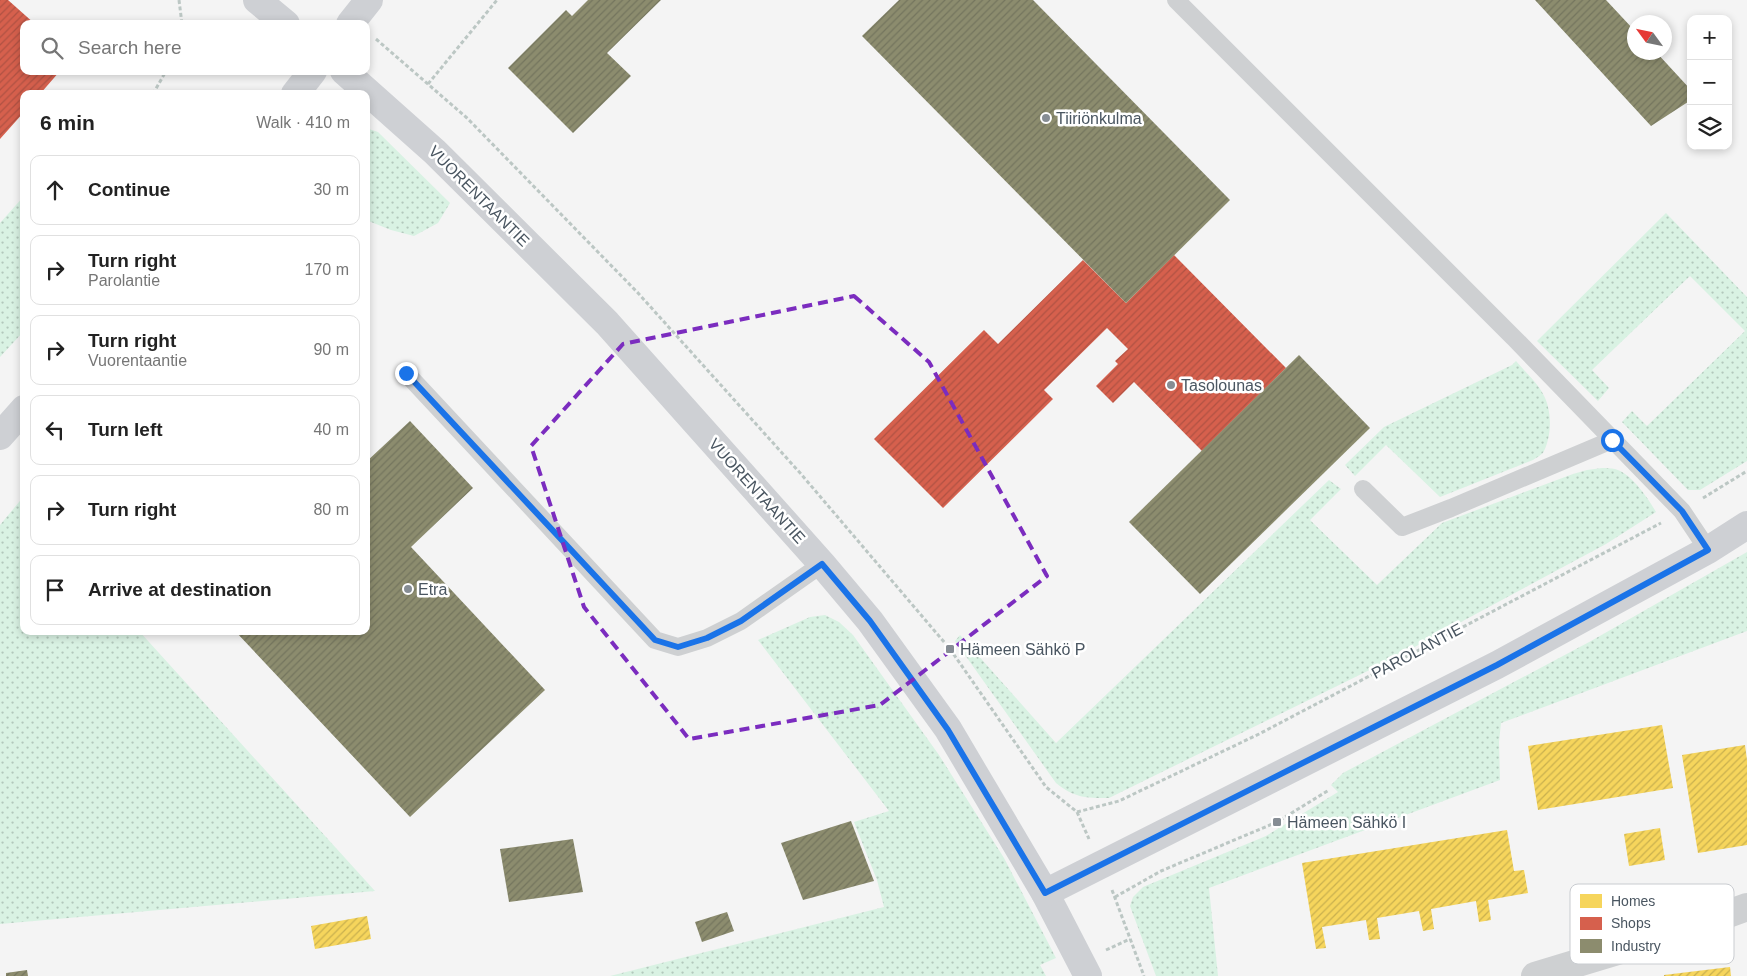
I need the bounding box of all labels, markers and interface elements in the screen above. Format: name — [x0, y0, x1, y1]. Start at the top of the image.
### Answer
north arrow — [1627, 15, 1672, 60]
map controls — [1687, 15, 1732, 150]
button: + — [1687, 15, 1732, 60]
search box — [20, 20, 370, 75]
icon: search — [38, 34, 66, 62]
text: Search here — [78, 37, 182, 58]
button: − — [1687, 60, 1732, 105]
button: layers — [1687, 105, 1732, 150]
place label: Tiiriönkulma — [1056, 110, 1142, 127]
text: 6 min — [40, 111, 95, 134]
marker: Tiiriönkulma — [1040, 112, 1052, 124]
text: Walk · 410 m — [256, 114, 350, 131]
street label: VUORENTAANTIE — [425, 142, 533, 250]
icon: ahead — [41, 176, 69, 204]
text: Continue — [88, 179, 170, 200]
text: 30 m — [313, 181, 349, 198]
text: Turn right — [88, 250, 176, 271]
icon: right — [41, 256, 69, 284]
text: 170 m — [305, 261, 349, 278]
text: Parolantie — [88, 272, 160, 289]
text: Turn right — [88, 330, 176, 351]
icon: right — [41, 336, 69, 364]
text: 90 m — [313, 341, 349, 358]
text: Vuorentaantie — [88, 352, 187, 369]
route end — [395, 362, 418, 385]
place label: Tasolounas — [1181, 377, 1262, 394]
marker: Tasolounas — [1165, 379, 1177, 391]
icon: left — [41, 416, 69, 444]
text: Turn left — [88, 419, 163, 440]
text: 40 m — [313, 421, 349, 438]
route start — [1601, 429, 1624, 452]
street label: VUORENTAANTIE — [706, 435, 808, 547]
icon: right — [41, 496, 69, 524]
text: Turn right — [88, 499, 176, 520]
text: 80 m — [313, 501, 349, 518]
icon: arrive — [41, 576, 69, 604]
text: Arrive at destination — [88, 579, 272, 600]
place label: Etra — [418, 581, 447, 598]
marker: Etra — [402, 583, 414, 595]
street label: PAROLANTIE — [1369, 620, 1465, 682]
place label: Hämeen Sähkö P — [960, 641, 1085, 658]
marker: Hämeen Sähkö P — [944, 643, 956, 655]
place label: Hämeen Sähkö I — [1287, 814, 1406, 831]
marker: Hämeen Sähkö I — [1271, 816, 1283, 828]
legend — [1570, 884, 1734, 964]
text: Homes — [1611, 893, 1655, 909]
text: Shops — [1611, 915, 1651, 931]
text: Industry — [1611, 938, 1661, 954]

